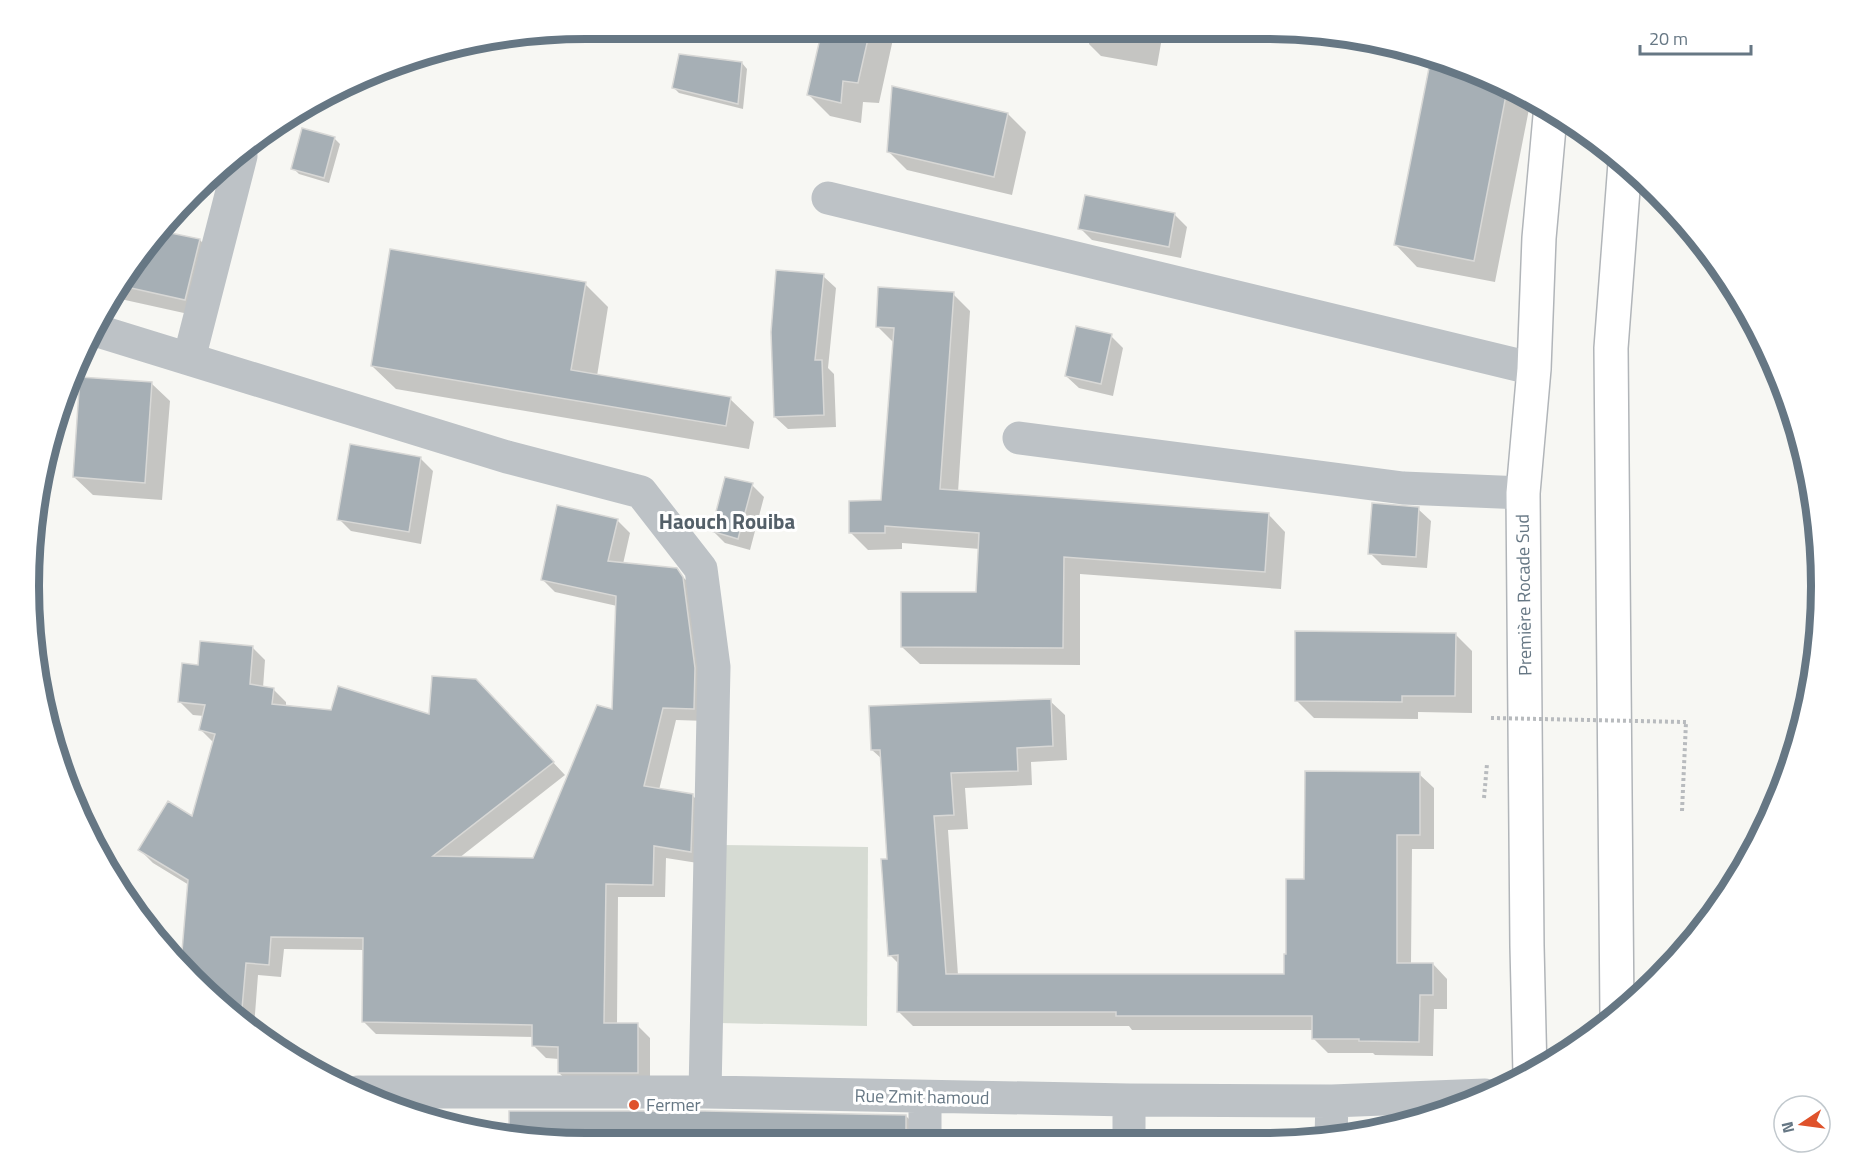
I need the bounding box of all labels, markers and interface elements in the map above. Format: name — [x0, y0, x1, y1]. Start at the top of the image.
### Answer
scale bar — [1640, 18, 1751, 56]
text: 20 m — [1649, 25, 1688, 52]
district label: Haouch Rouiba — [659, 505, 796, 537]
street label: Première Rocade Sud — [1509, 514, 1538, 676]
street label: Rue Zmit hamoud — [854, 1082, 990, 1111]
place label: Fermer — [646, 1091, 701, 1118]
north arrow — [1772, 1094, 1832, 1154]
marker: Fermer — [627, 1098, 641, 1112]
text: N — [1774, 1119, 1800, 1135]

